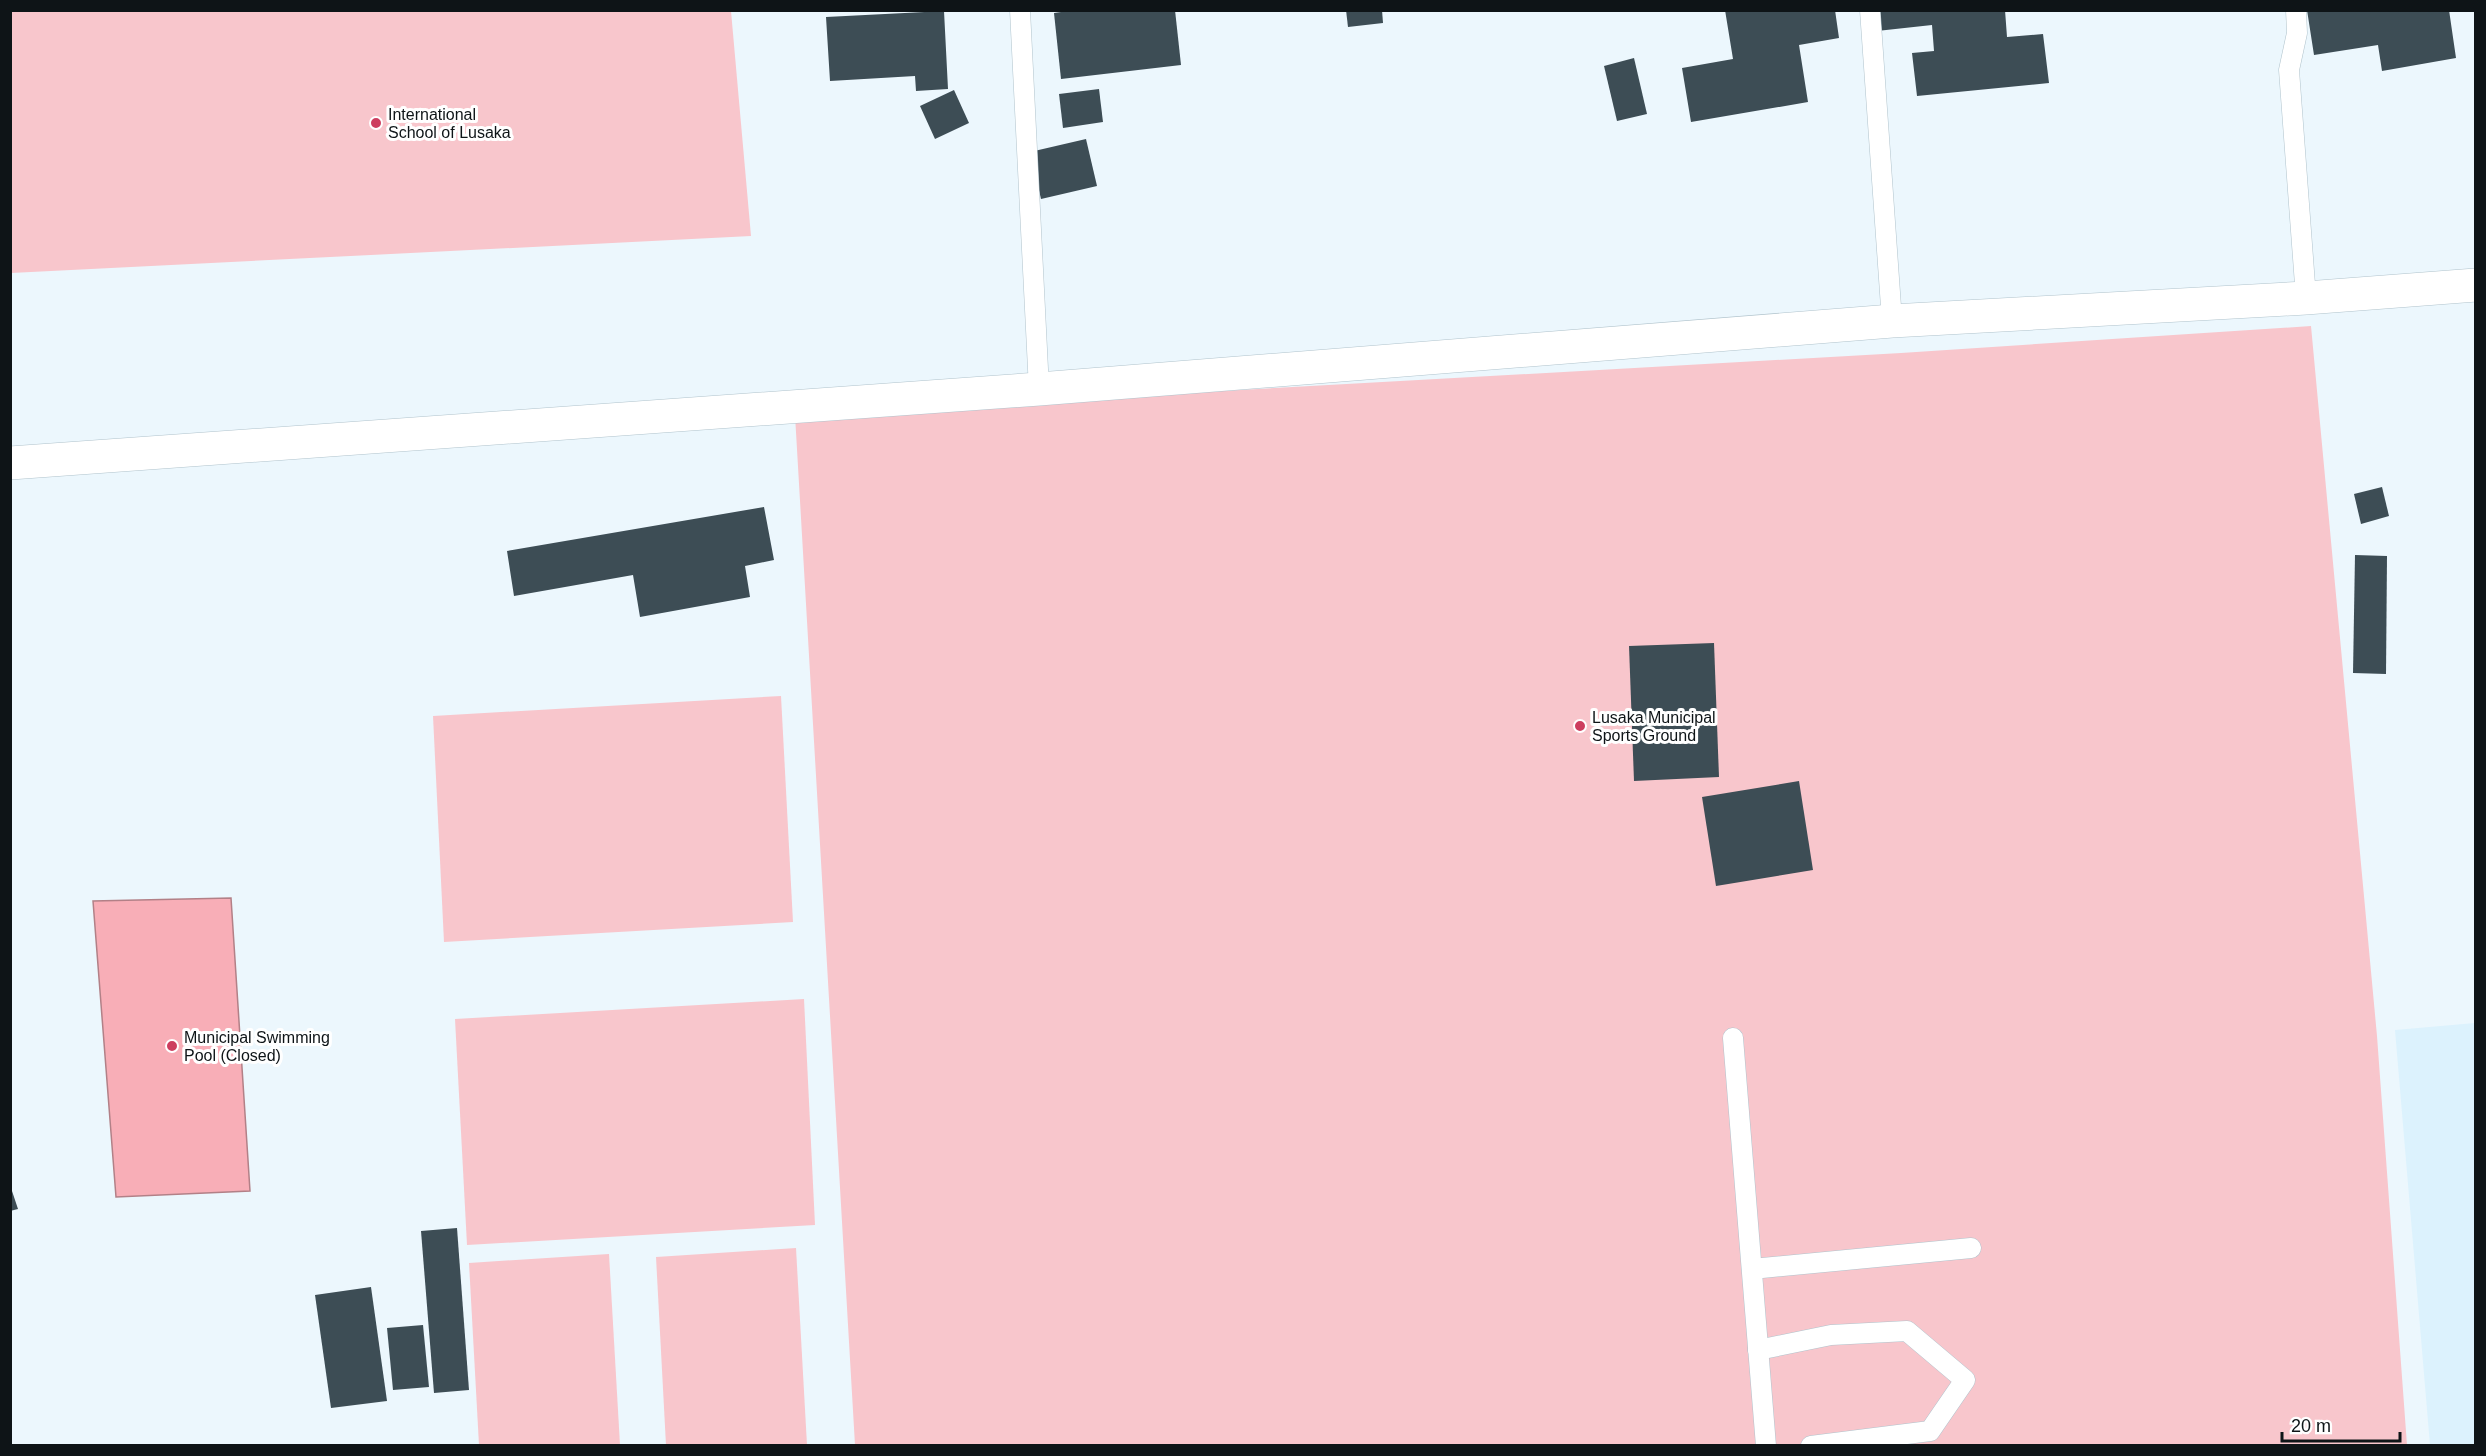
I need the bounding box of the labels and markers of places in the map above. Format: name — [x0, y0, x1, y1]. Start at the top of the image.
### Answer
place label: International School of Lusaka — [388, 106, 511, 141]
marker: International School of Lusaka — [369, 116, 383, 130]
place label: Lusaka Municipal Sports Ground — [1592, 709, 1716, 744]
marker: Lusaka Municipal Sports Ground — [1573, 719, 1587, 733]
place label: Municipal Swimming Pool (Closed) — [184, 1029, 330, 1064]
marker: Municipal Swimming Pool (Closed) — [165, 1039, 179, 1053]

